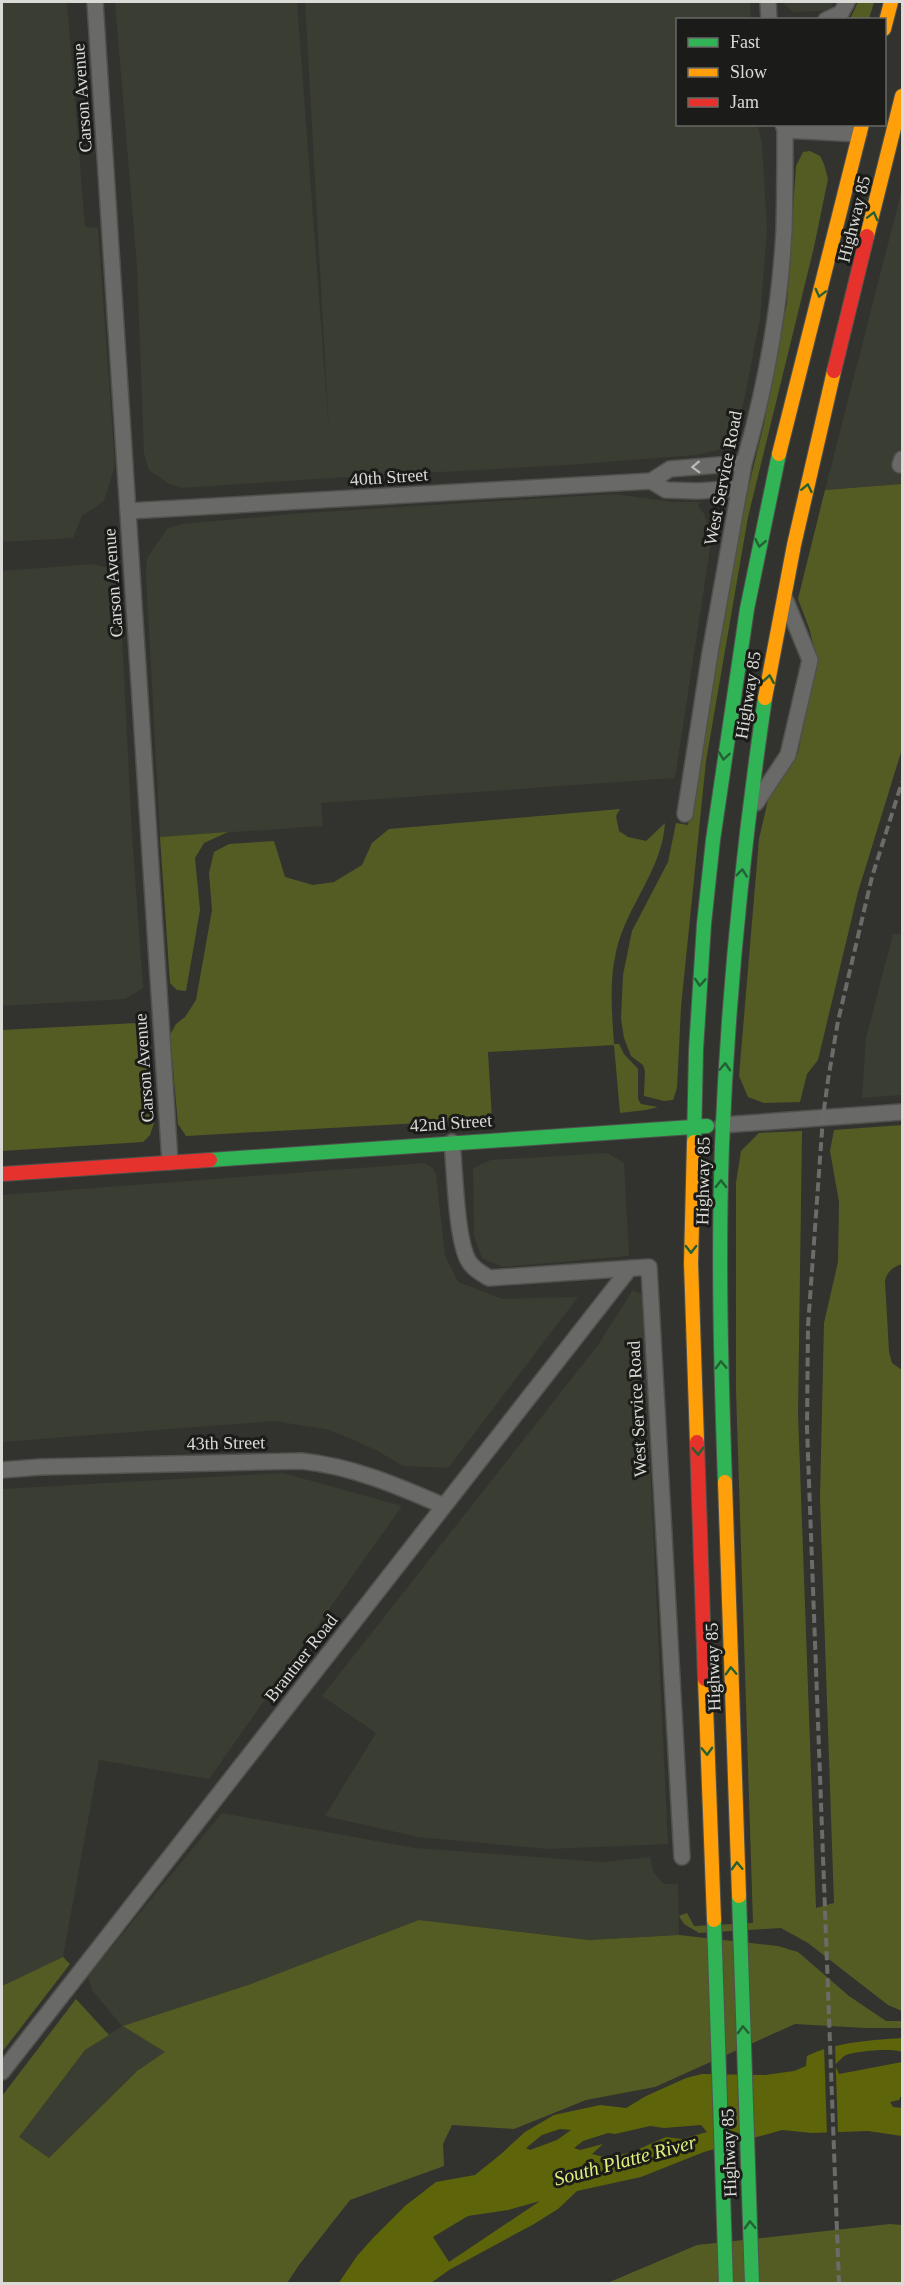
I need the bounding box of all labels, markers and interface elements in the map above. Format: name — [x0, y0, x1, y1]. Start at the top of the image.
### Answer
legend — [676, 18, 886, 126]
text: Fast — [730, 32, 760, 52]
street label: Carson Avenue — [68, 43, 96, 153]
text: Slow — [730, 62, 767, 82]
text: Jam — [730, 92, 759, 112]
street label: Highway 85 — [834, 174, 874, 264]
one-way arrow — [865, 211, 878, 221]
one-way arrow — [814, 287, 827, 297]
street label: West Service Road — [700, 409, 746, 547]
one-way arrow — [691, 461, 700, 474]
street label: 40th Street — [349, 464, 429, 490]
one-way arrow — [800, 483, 813, 493]
street label: Carson Avenue — [99, 528, 127, 638]
one-way arrow — [754, 538, 767, 548]
street label: Highway 85 — [731, 650, 765, 740]
one-way arrow — [762, 675, 775, 685]
one-way arrow — [718, 752, 731, 761]
one-way arrow — [735, 868, 748, 877]
one-way arrow — [694, 977, 707, 986]
street label: Carson Avenue — [130, 1013, 158, 1123]
one-way arrow — [718, 1062, 731, 1071]
street label: 42nd Street — [409, 1110, 493, 1136]
street label: Highway 85 — [692, 1137, 714, 1225]
one-way arrow — [714, 1180, 727, 1189]
one-way arrow — [685, 1244, 697, 1253]
street label: West Service Road — [623, 1340, 651, 1478]
one-way arrow — [715, 1361, 728, 1370]
street label: 43th Street — [187, 1432, 265, 1454]
one-way arrow — [691, 1446, 704, 1455]
street label: Brantner Road — [261, 1610, 341, 1706]
street label: Highway 85 — [701, 1622, 725, 1712]
one-way arrow — [725, 1666, 737, 1675]
one-way arrow — [701, 1746, 714, 1755]
one-way arrow — [731, 1861, 744, 1870]
one-way arrow — [737, 2026, 749, 2035]
street label: Highway 85 — [717, 2108, 741, 2198]
water label: South Platte River — [551, 2130, 699, 2190]
one-way arrow — [743, 2221, 756, 2230]

